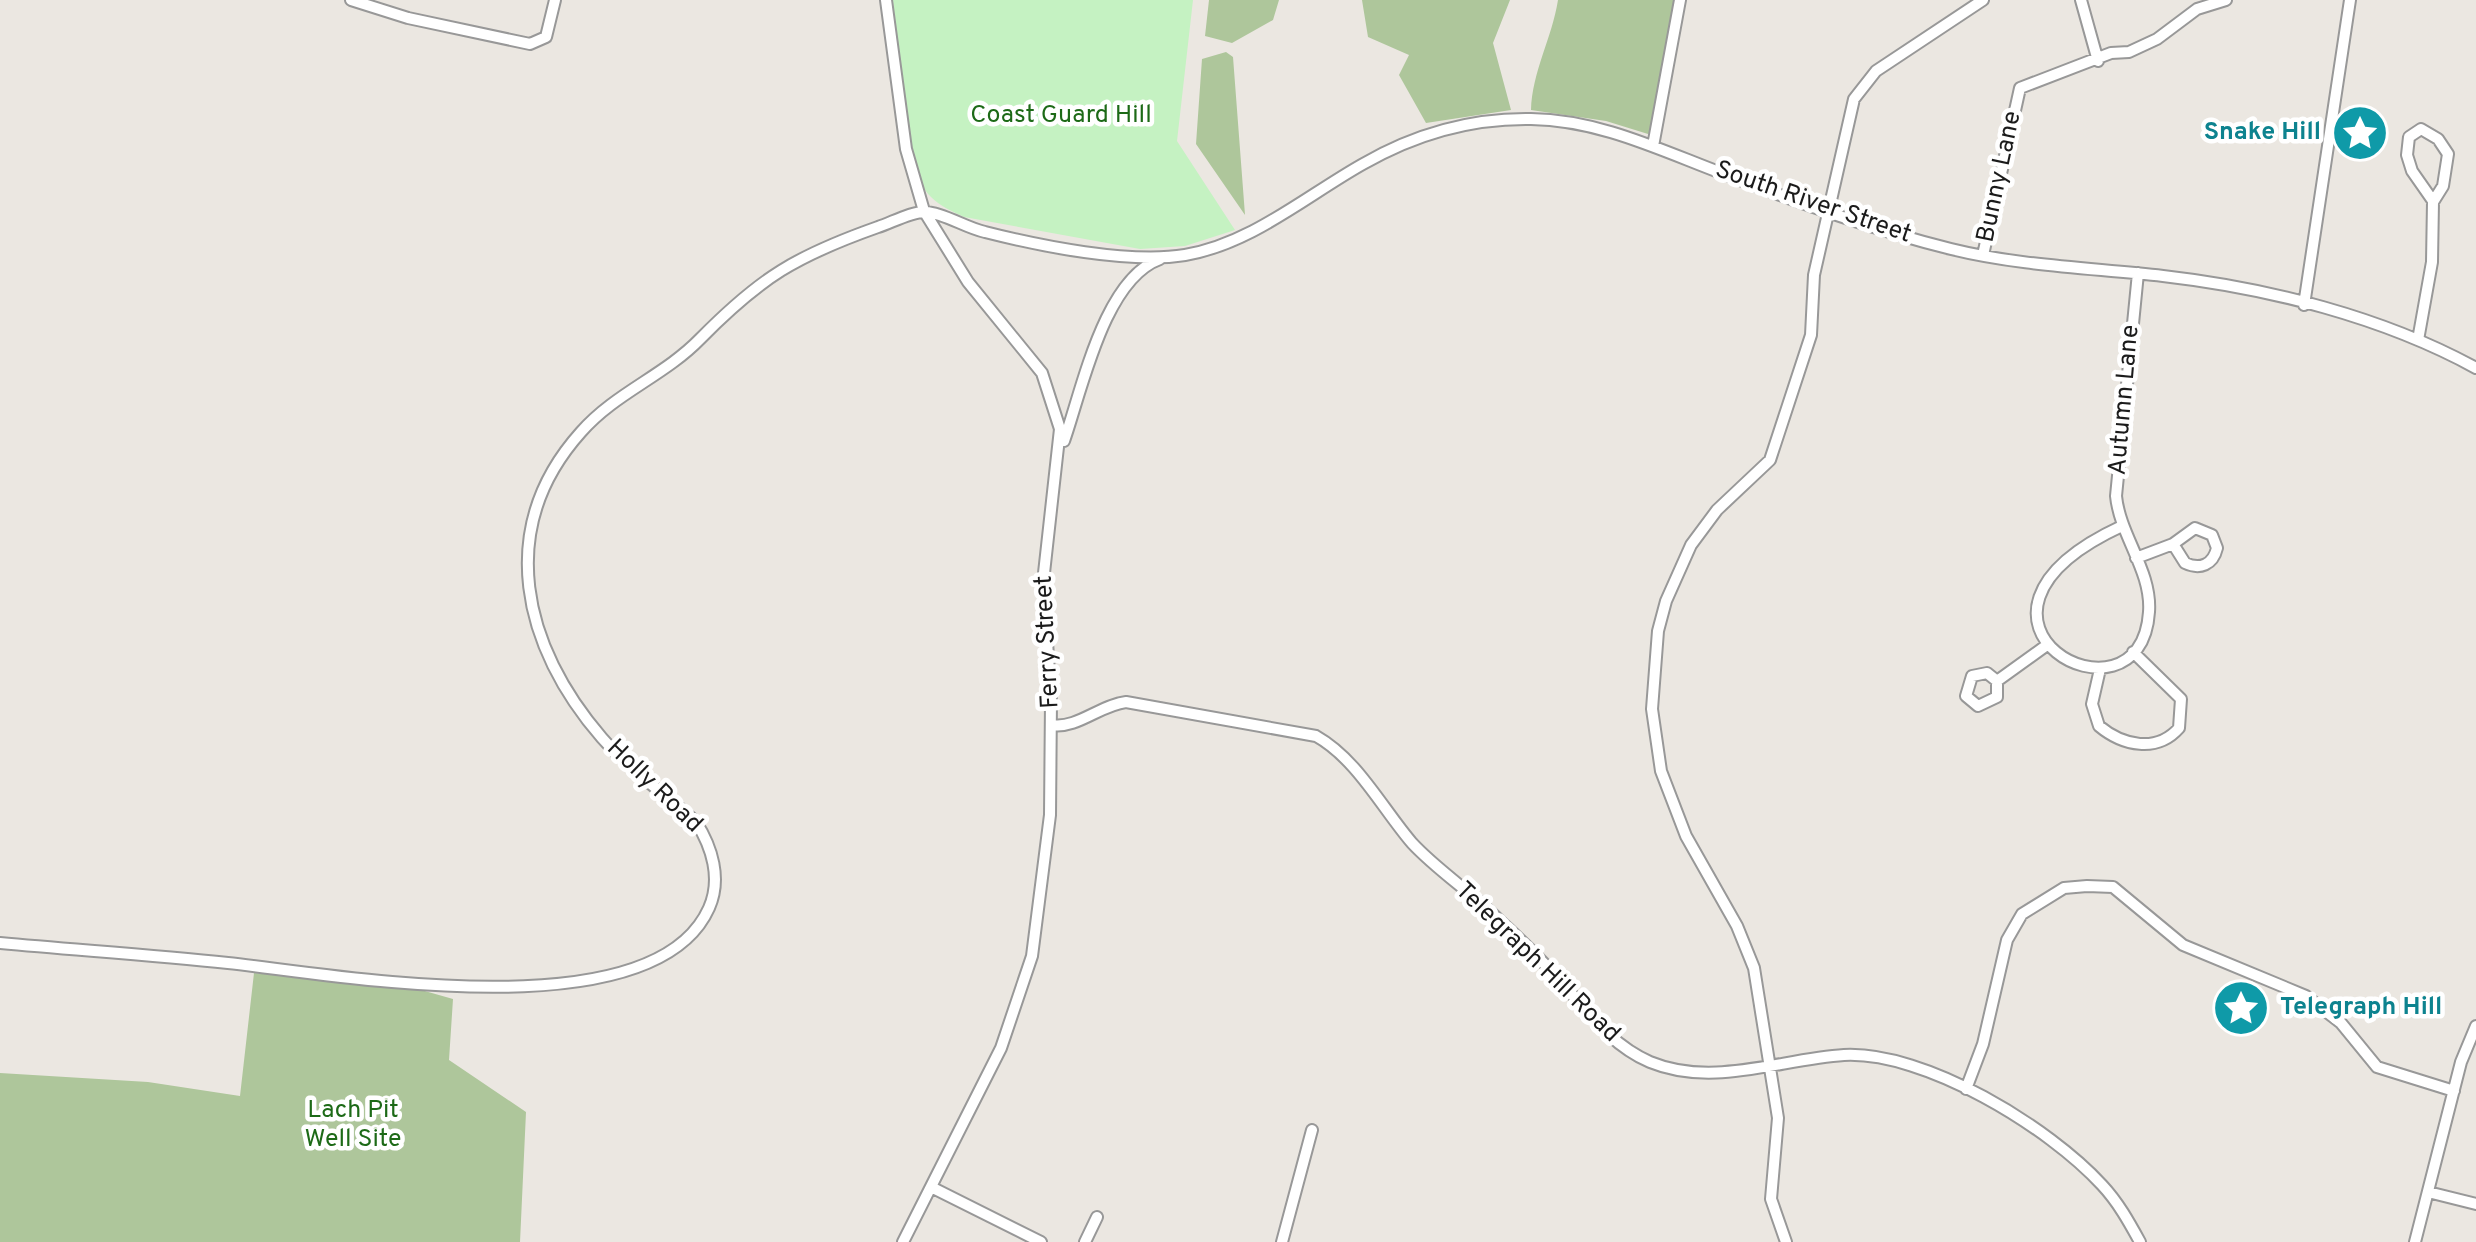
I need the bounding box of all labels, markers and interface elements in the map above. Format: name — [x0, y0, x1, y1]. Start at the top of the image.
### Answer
park label: Coast Guard Hill — [970, 100, 1152, 132]
place icon: Snake Hill — [2330, 103, 2390, 163]
street label: Bunny Lane — [1970, 108, 2030, 246]
place label: Snake Hill — [2204, 117, 2321, 149]
street label: South River Street — [1711, 154, 1915, 252]
street label: Autumn Lane — [2102, 323, 2148, 477]
street label: Ferry Street — [1029, 575, 1067, 709]
street label: Holly Road — [599, 733, 709, 841]
street label: Telegraph Hill Road — [1447, 876, 1627, 1050]
place icon: Telegraph Hill — [2211, 978, 2271, 1038]
place label: Telegraph Hill — [2280, 992, 2442, 1024]
park label: Lach Pit Well Site — [305, 1095, 401, 1156]

